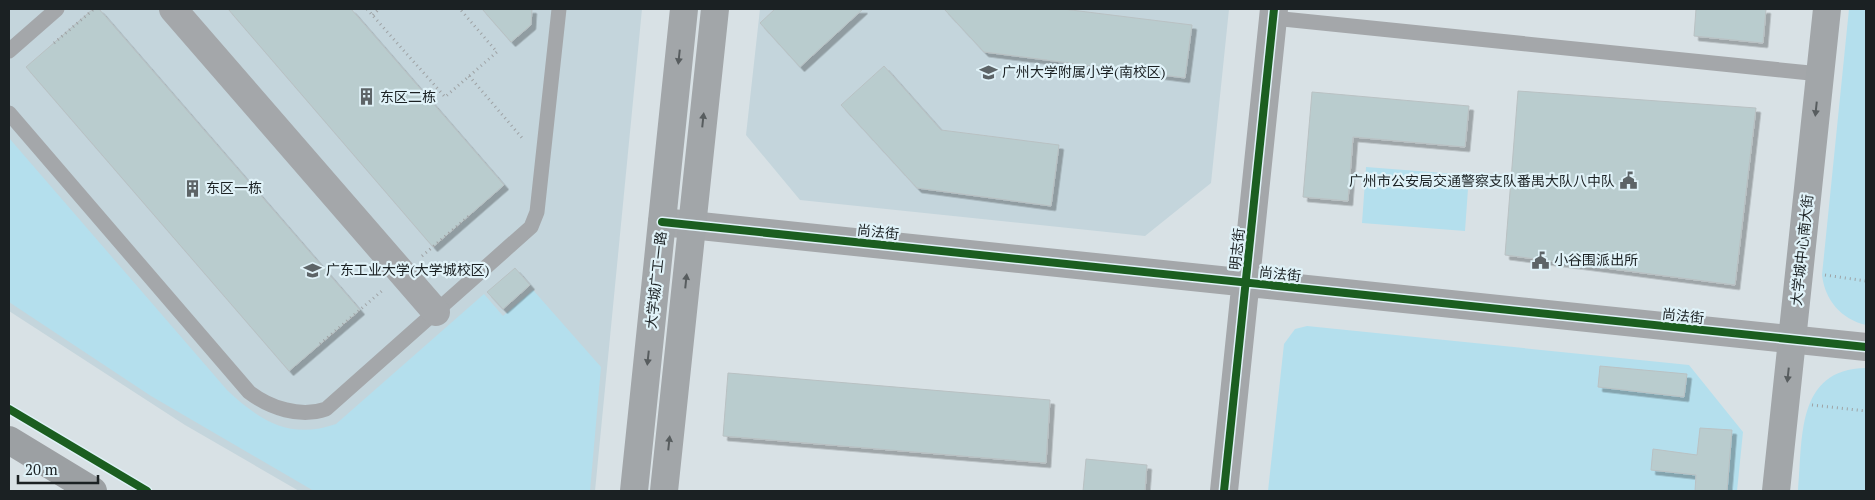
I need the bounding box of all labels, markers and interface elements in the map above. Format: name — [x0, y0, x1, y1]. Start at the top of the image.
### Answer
one-way arrow — [675, 50, 683, 66]
school or university icon: 广州大学附属小学(南校区) — [978, 62, 998, 82]
place label: 广州大学附属小学(南校区) — [1002, 62, 1166, 81]
building icon: 东区二栋 — [356, 87, 376, 107]
place label: 东区二栋 — [380, 87, 436, 106]
one-way arrow — [1812, 102, 1820, 118]
one-way arrow — [699, 111, 707, 127]
place label: 广州市公安局交通警察支队番禺大队八中队 — [1349, 171, 1615, 190]
public building icon: 广州市公安局交通警察支队番禺大队八中队 — [1619, 171, 1639, 191]
building icon: 东区一栋 — [182, 178, 202, 198]
place label: 东区一栋 — [206, 178, 262, 197]
street label: 大学城中心南大街 — [1786, 193, 1817, 307]
street label: 尚法街 — [856, 220, 900, 243]
street label: 明志街 — [1225, 227, 1248, 271]
street label: 大学城广工一路 — [641, 230, 670, 330]
public building icon: 小谷围派出所 — [1530, 250, 1550, 270]
place label: 小谷围派出所 — [1554, 250, 1638, 269]
school or university icon: 广东工业大学(大学城校区) — [302, 260, 322, 280]
place label: 广东工业大学(大学城校区) — [326, 260, 490, 279]
street label: 尚法街 — [1258, 262, 1302, 285]
one-way arrow — [682, 273, 690, 289]
street label: 尚法街 — [1661, 304, 1705, 327]
one-way arrow — [644, 350, 652, 366]
one-way arrow — [1784, 368, 1792, 384]
one-way arrow — [665, 434, 673, 450]
scale bar — [18, 452, 98, 484]
text: 20 m — [25, 459, 58, 479]

